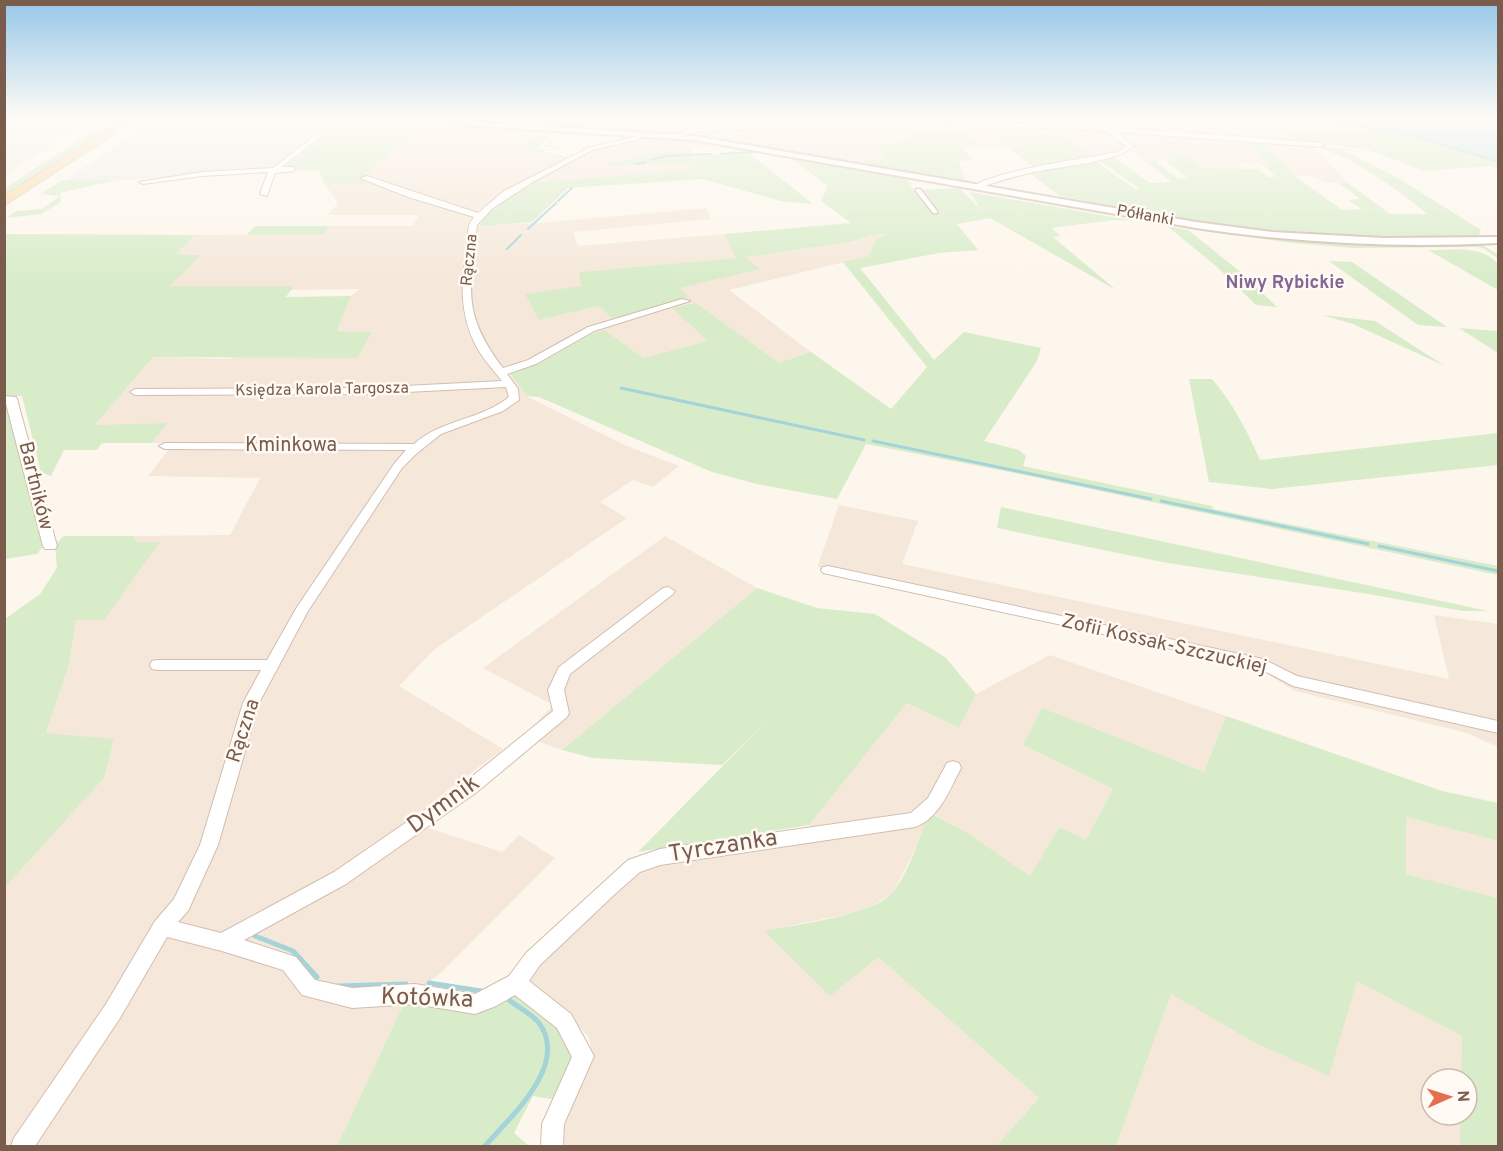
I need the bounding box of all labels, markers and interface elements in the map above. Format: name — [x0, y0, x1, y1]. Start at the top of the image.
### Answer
street label: Półłanki — [1115, 201, 1175, 231]
street label: Rączna — [457, 233, 483, 287]
district label: Niwy Rybickie — [1226, 272, 1344, 295]
street label: Księdza Karola Targosza — [235, 378, 409, 402]
street label: Kminkowa — [245, 433, 337, 459]
street label: Bartników — [11, 439, 59, 533]
street label: Zofii Kossak-Szczuckiej — [1059, 609, 1269, 681]
street label: Rączna — [221, 696, 267, 766]
street label: Dymnik — [402, 769, 486, 841]
street label: Tyrczanka — [666, 824, 780, 870]
street label: Kotówka — [380, 982, 474, 1016]
north arrow — [1419, 1067, 1479, 1127]
text: N — [1452, 1090, 1472, 1103]

